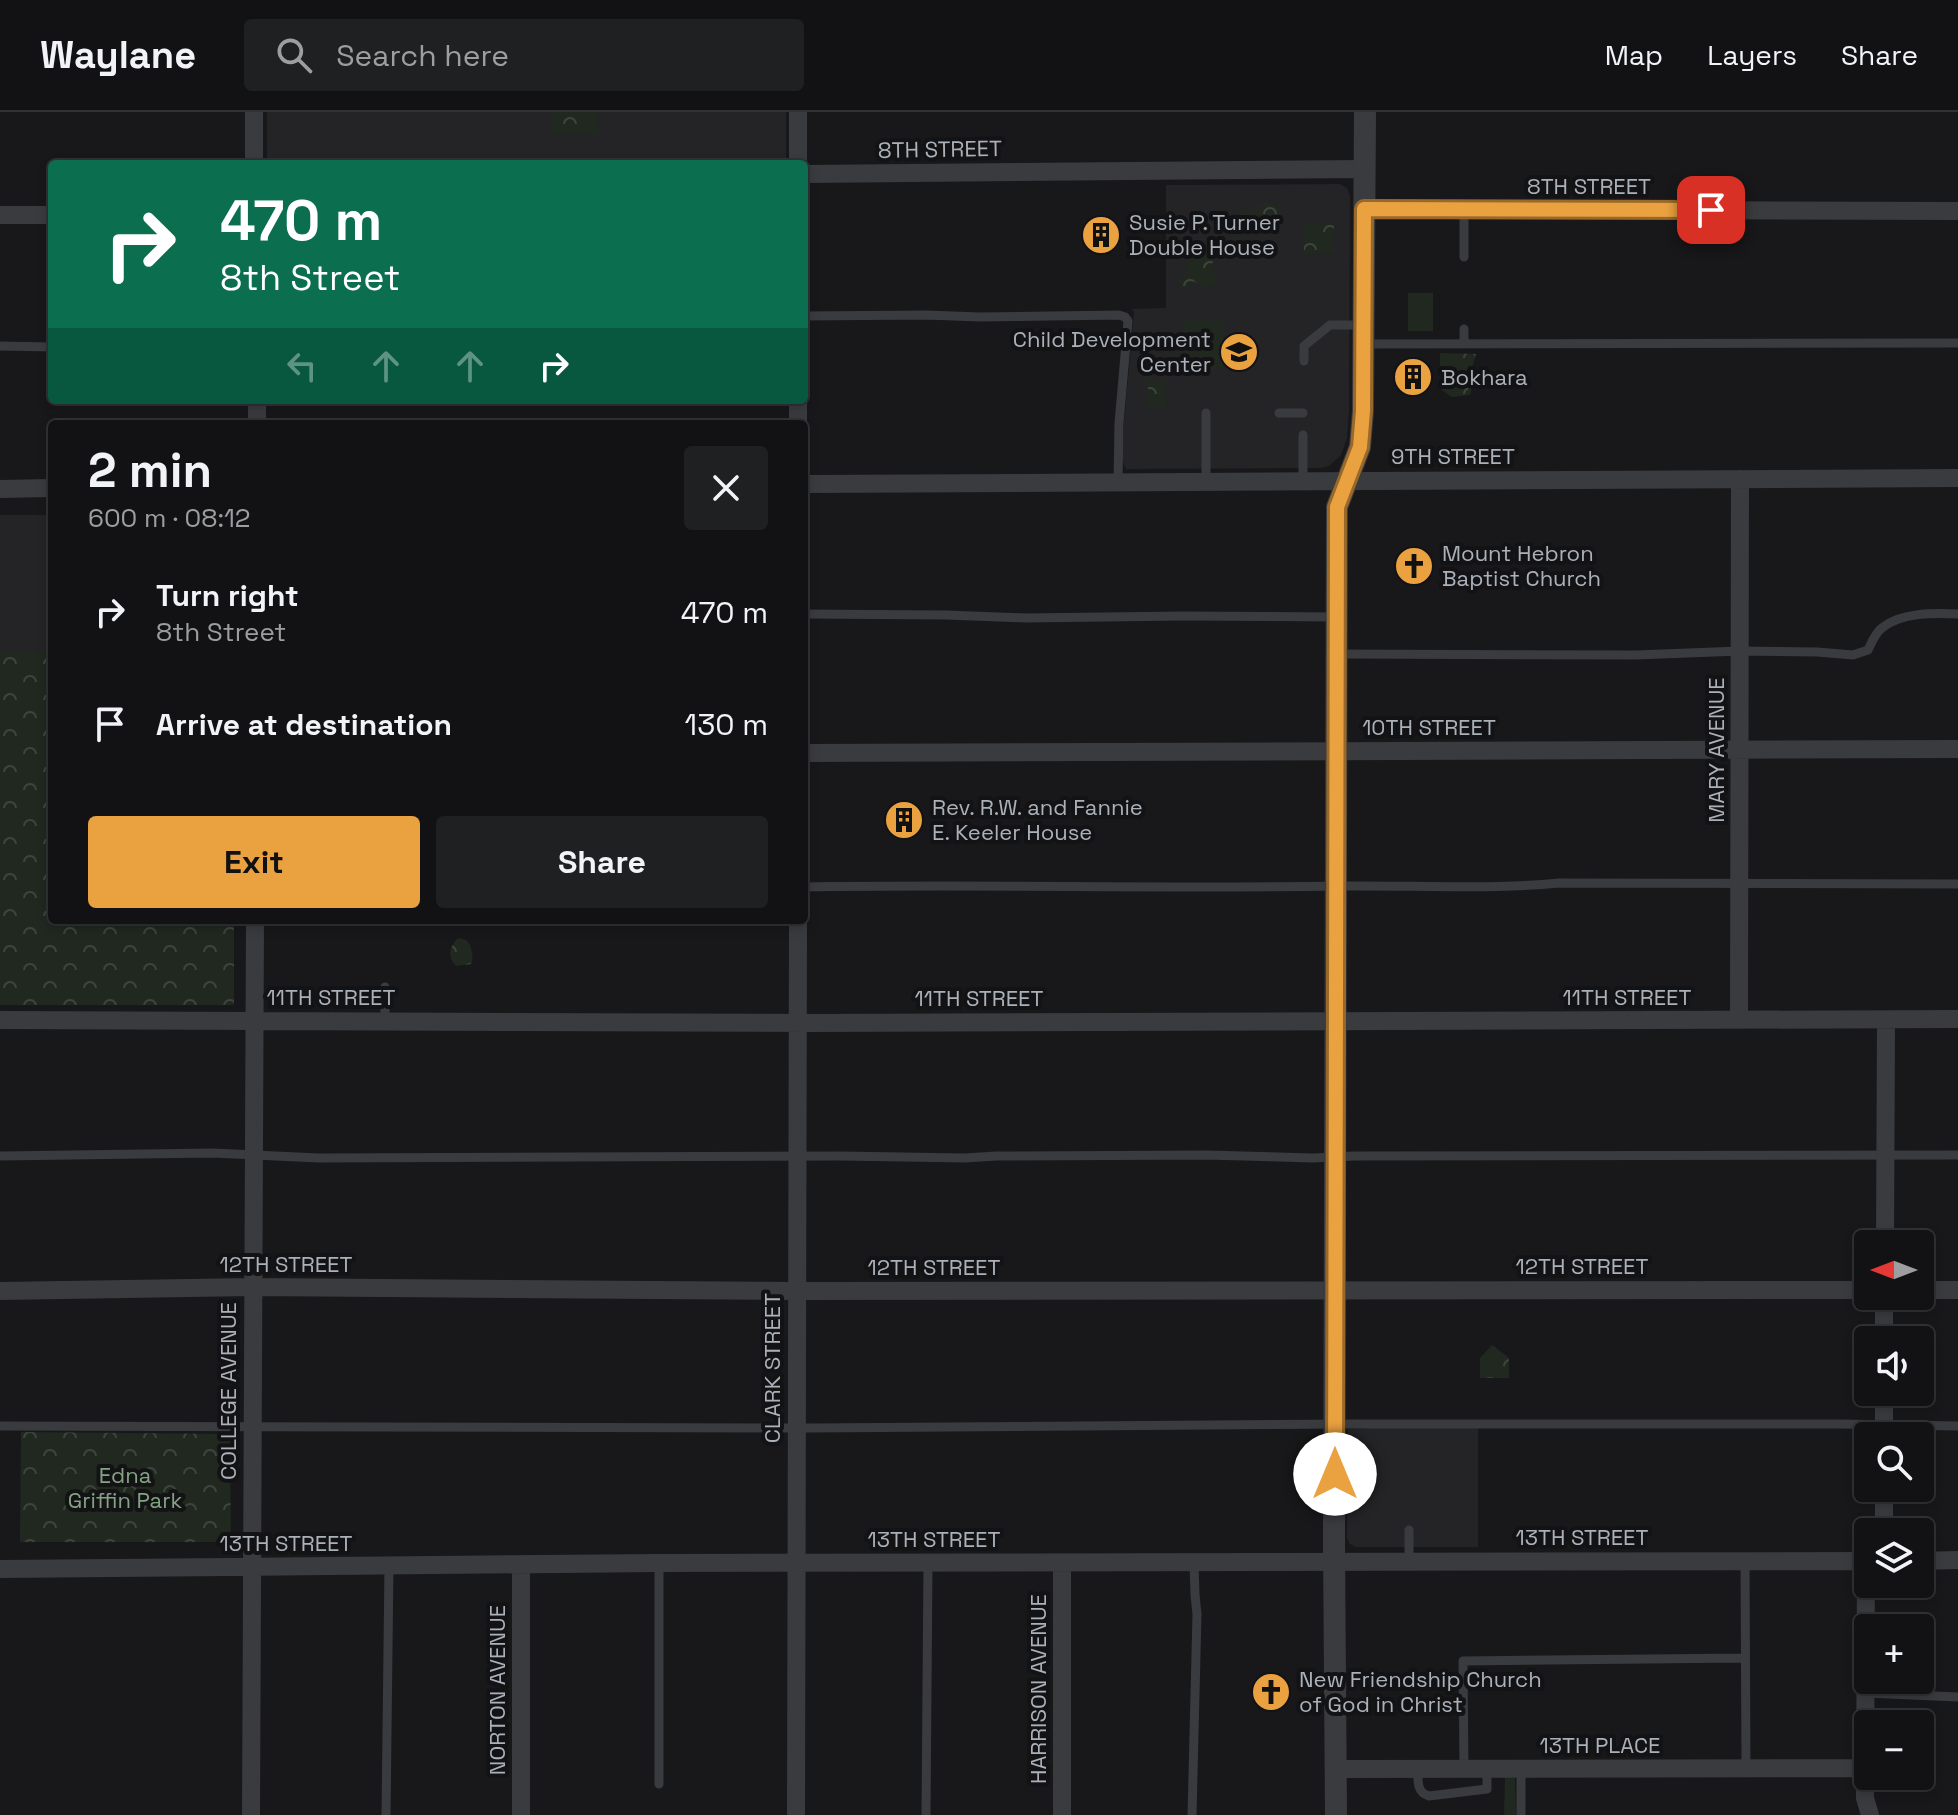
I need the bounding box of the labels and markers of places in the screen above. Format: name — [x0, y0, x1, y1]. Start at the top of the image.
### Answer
pin — [1677, 176, 1745, 244]
place label: Susie P. Turner Double House — [1129, 208, 1280, 261]
building icon: Susie P. Turner Double House — [1080, 214, 1122, 256]
place label: Child Development Center — [1013, 325, 1211, 378]
school or university icon: Child Development Center — [1218, 331, 1260, 373]
building icon: Bokhara — [1392, 356, 1434, 398]
place label: Bokhara — [1441, 363, 1528, 391]
place label: Mount Hebron Baptist Church — [1442, 539, 1601, 592]
church icon: Mount Hebron Baptist Church — [1393, 545, 1435, 587]
place label: Rev. R.W. and Fannie E. Keeler House — [932, 793, 1143, 846]
building icon: Rev. R.W. and Fannie E. Keeler House — [883, 799, 925, 841]
place label: New Friendship Church of God in Christ — [1299, 1665, 1542, 1718]
church icon: New Friendship Church of God in Christ — [1250, 1671, 1292, 1713]

